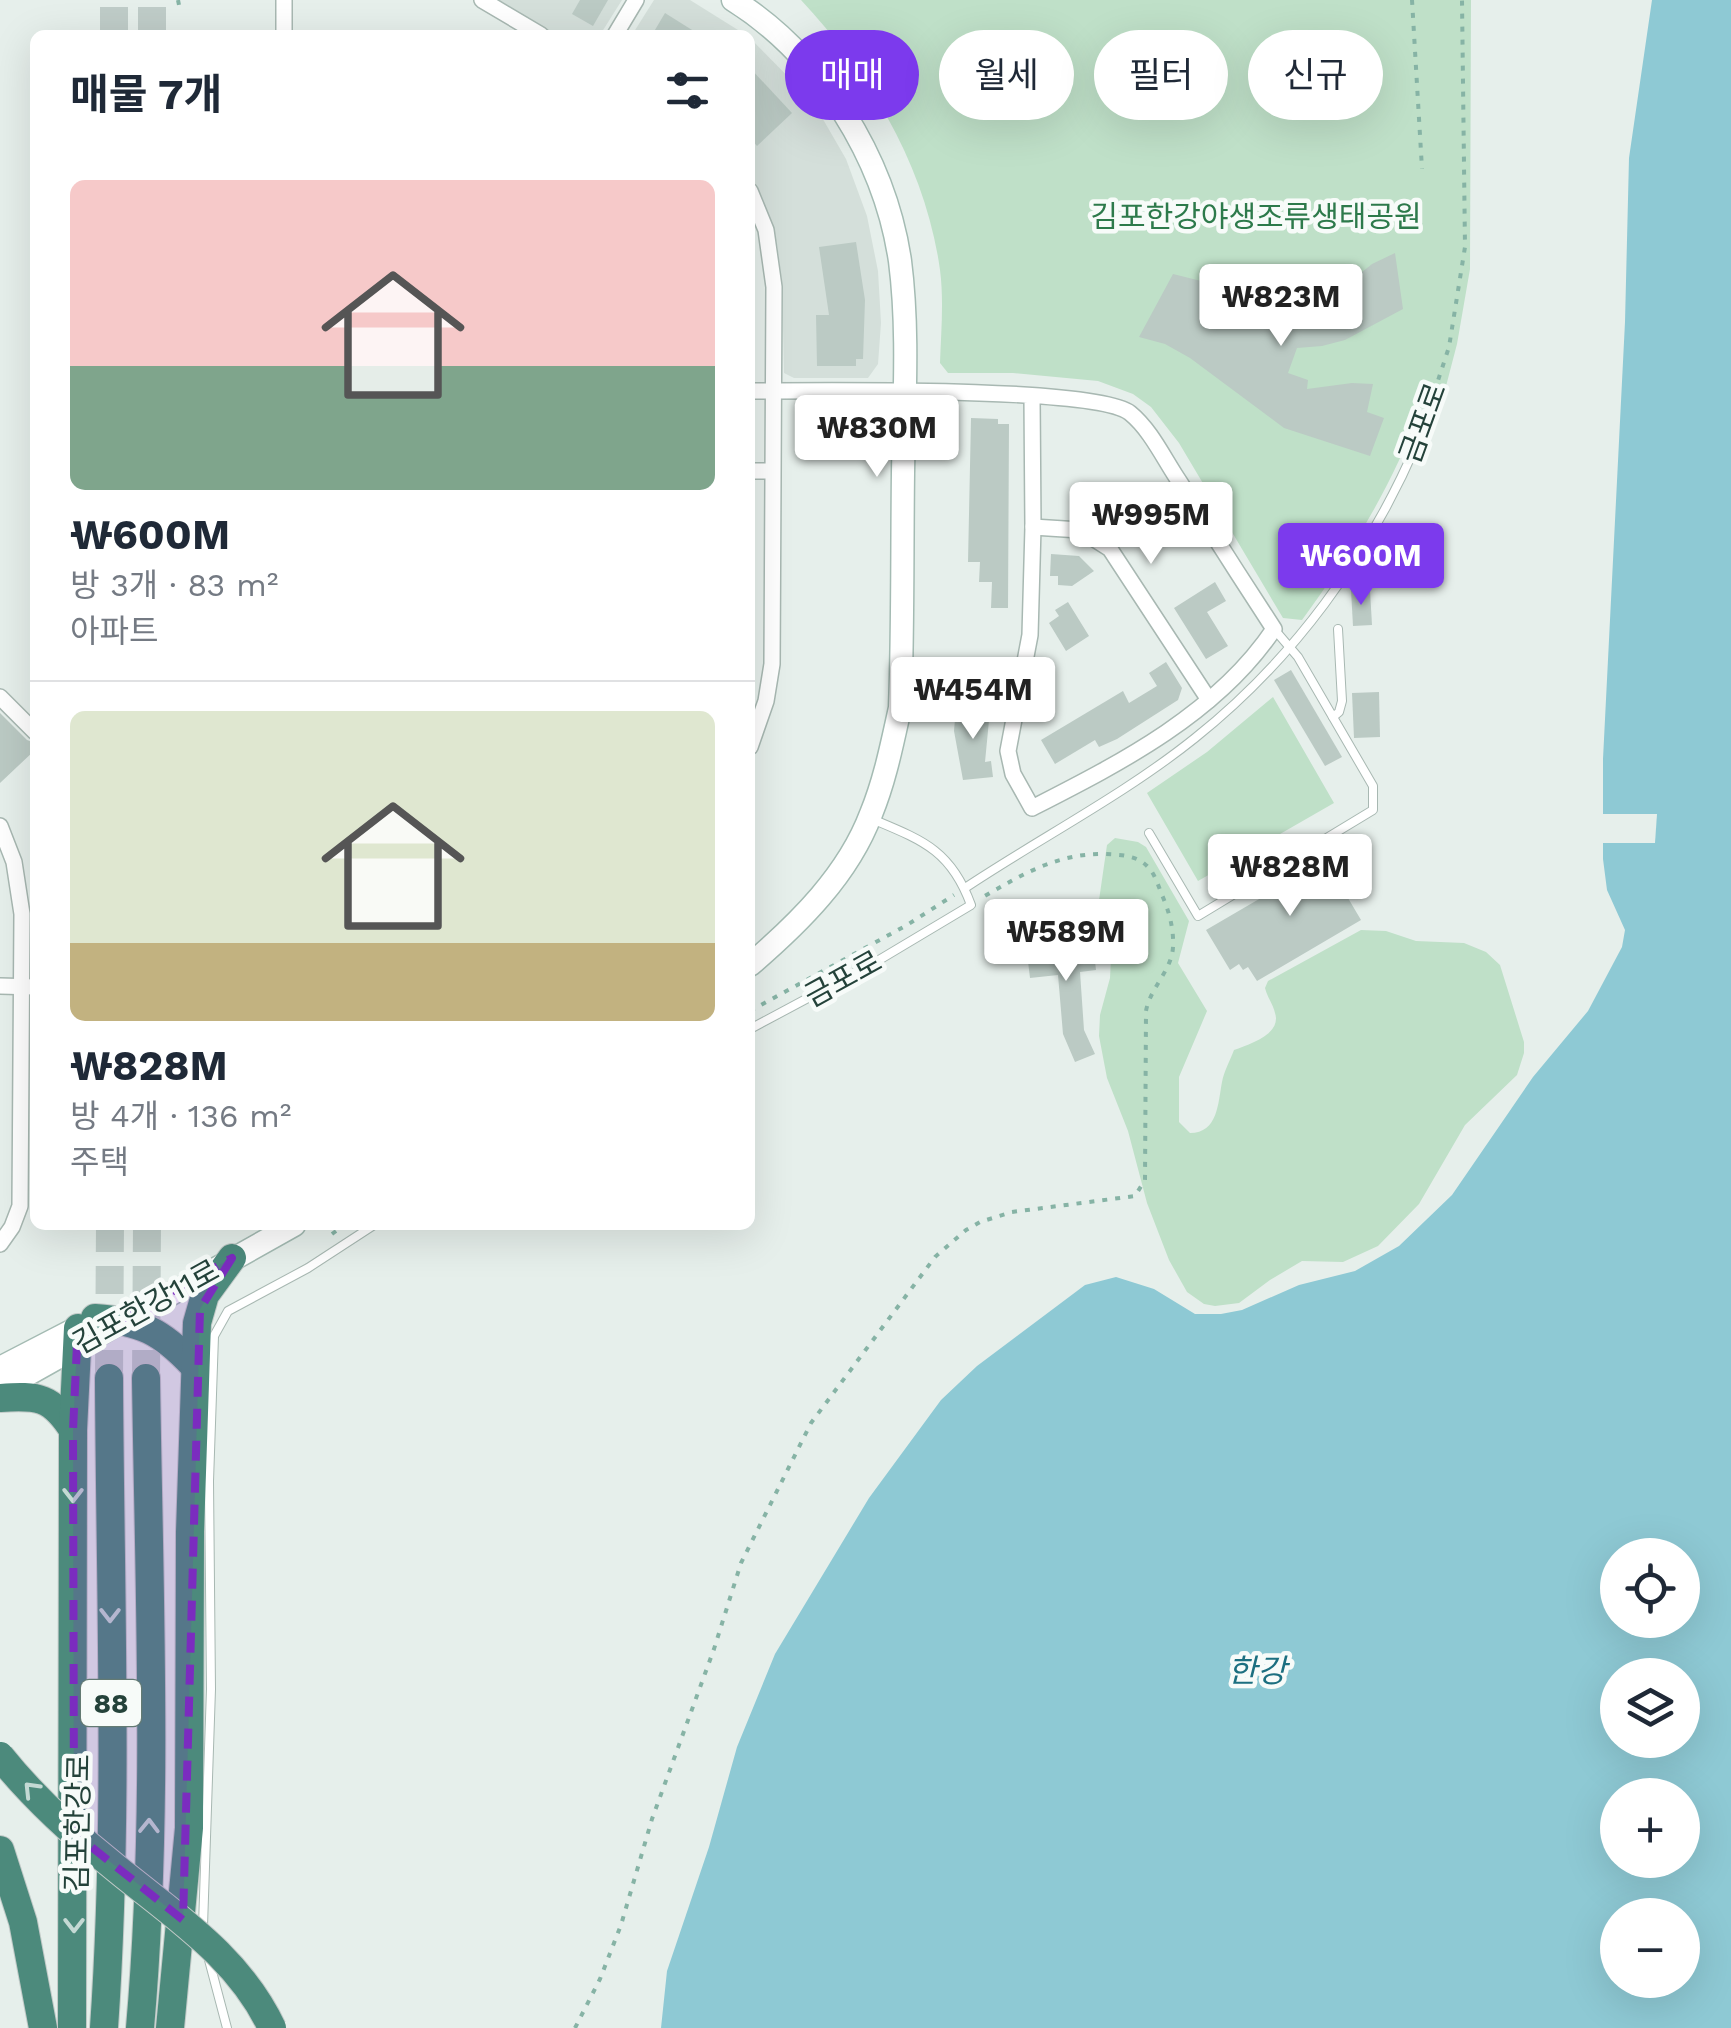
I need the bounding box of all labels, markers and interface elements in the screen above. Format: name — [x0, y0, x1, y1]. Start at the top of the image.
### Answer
chip: 매매 — [785, 30, 919, 120]
chip: 월세 — [939, 30, 1074, 120]
chip: 필터 — [1094, 30, 1228, 120]
chip: 신규 — [1248, 30, 1383, 120]
icon: filters — [660, 63, 715, 118]
text: 매물 7개 — [70, 70, 222, 119]
park label: 김포한강야생조류생태공원 — [1090, 199, 1422, 234]
icon: home — [303, 245, 483, 425]
pin: ₩823M — [1211, 264, 1351, 349]
text: ₩823M — [1221, 277, 1341, 315]
street label: 금포로 — [1392, 378, 1453, 468]
pin: ₩830M — [807, 395, 947, 480]
text: ₩830M — [817, 408, 937, 446]
pin: ₩995M — [1081, 482, 1221, 567]
text: ₩995M — [1092, 495, 1210, 533]
text: ₩600M — [70, 510, 230, 559]
pin: ₩600M — [1291, 523, 1431, 608]
text: ₩600M — [1300, 536, 1422, 574]
text: 방 3개 · 83 m² — [70, 566, 278, 604]
text: 아파트 — [70, 612, 158, 650]
pin: ₩454M — [903, 657, 1043, 742]
text: ₩454M — [913, 670, 1033, 708]
icon: home — [303, 776, 483, 956]
pin: ₩828M — [1220, 834, 1360, 919]
text: ₩828M — [1230, 847, 1350, 885]
pin: ₩589M — [996, 899, 1136, 984]
text: ₩589M — [1006, 912, 1126, 950]
street label: 금포로 — [798, 943, 887, 1014]
text: ₩828M — [70, 1041, 228, 1090]
text: 방 4개 · 136 m² — [70, 1097, 291, 1135]
text: 주택 — [70, 1143, 129, 1181]
street label: 김포한강11로 — [67, 1252, 225, 1361]
one-way arrow — [63, 1487, 84, 1503]
map controls — [1600, 1538, 1700, 1998]
button: locate — [1600, 1538, 1700, 1638]
one-way arrow — [100, 1608, 121, 1624]
water label: 한강 — [1228, 1652, 1291, 1690]
button: layers — [1600, 1658, 1700, 1758]
road number: 88 — [81, 1680, 141, 1726]
street label: 김포한강로 — [59, 1754, 96, 1892]
button: + — [1600, 1778, 1700, 1878]
one-way arrow — [25, 1783, 43, 1801]
one-way arrow — [139, 1817, 160, 1833]
button: − — [1600, 1898, 1700, 1998]
one-way arrow — [63, 1918, 85, 1933]

